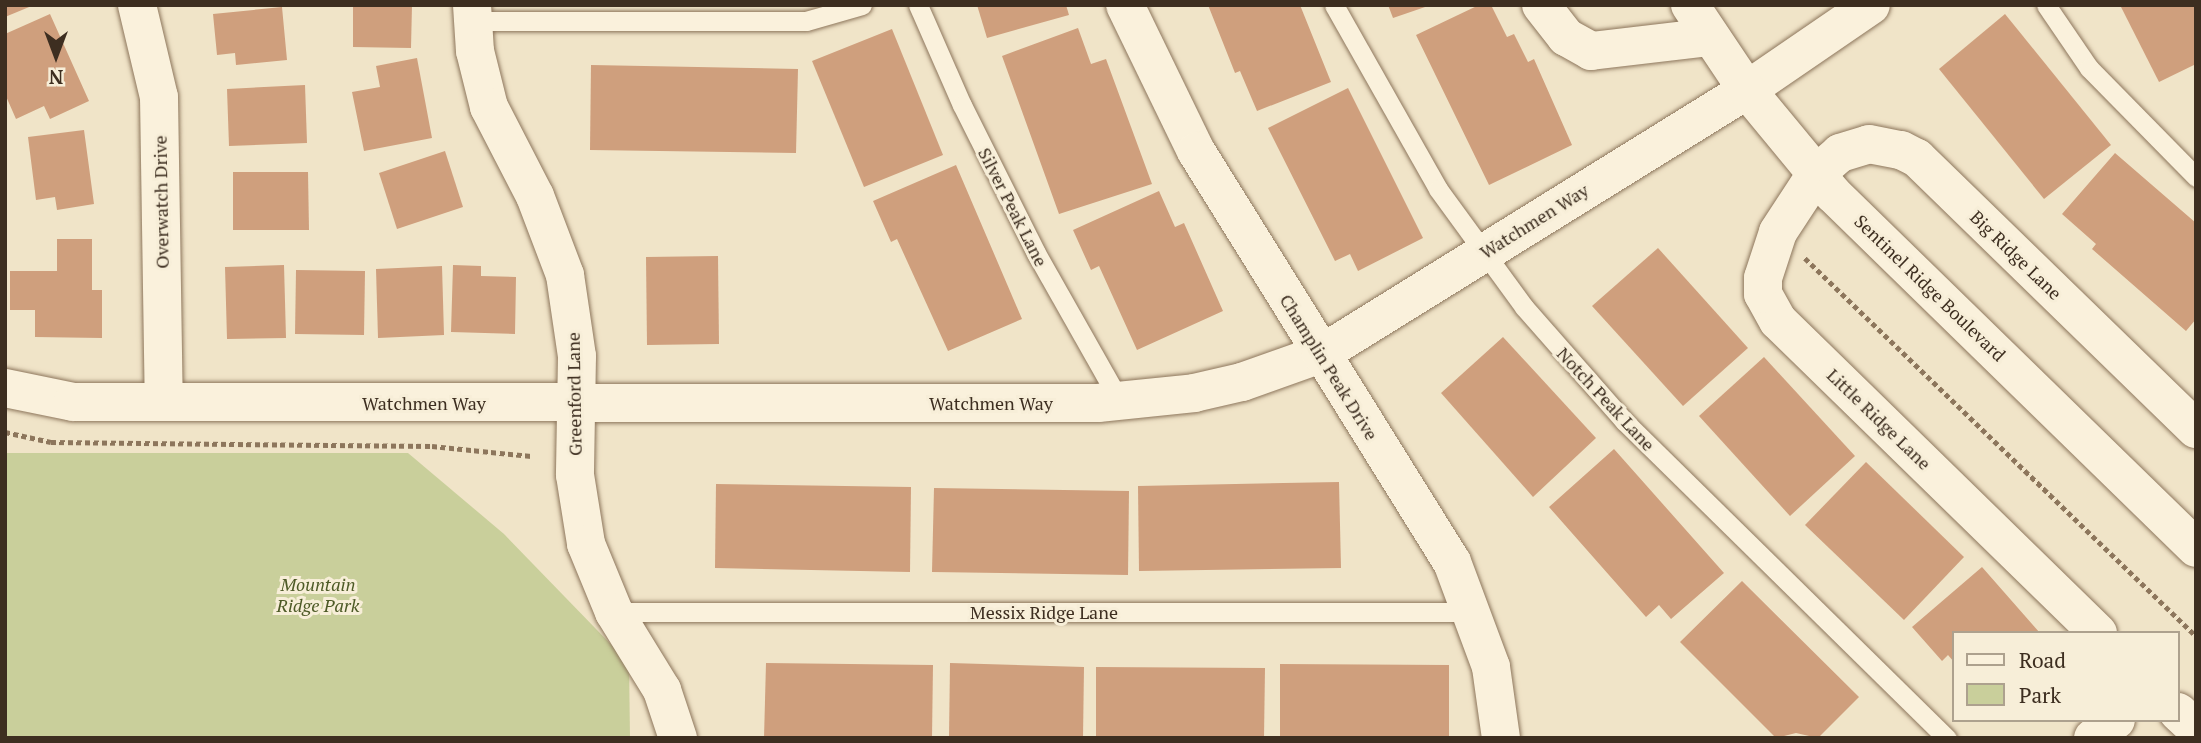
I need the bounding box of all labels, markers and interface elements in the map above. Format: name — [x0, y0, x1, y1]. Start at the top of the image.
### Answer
north arrow — [21, 21, 91, 91]
text: N — [49, 65, 63, 90]
street label: Overwatch Drive — [149, 135, 173, 269]
street label: Silver Peak Lane — [974, 144, 1052, 270]
street label: Watchmen Way — [1476, 179, 1592, 263]
street label: Big Ridge Lane — [1966, 206, 2066, 304]
street label: Sentinel Ridge Boulevard — [1850, 210, 2010, 366]
street label: Champlin Peak Drive — [1275, 290, 1383, 444]
street label: Greenford Lane — [562, 332, 586, 456]
street label: Notch Peak Lane — [1553, 343, 1659, 455]
street label: Little Ridge Lane — [1823, 364, 1935, 474]
street label: Watchmen Way — [362, 392, 486, 414]
street label: Watchmen Way — [929, 392, 1053, 414]
park label: Mountain Ridge Park — [277, 574, 359, 616]
street label: Messix Ridge Lane — [970, 601, 1118, 623]
legend — [1952, 631, 2180, 722]
text: Road — [2019, 646, 2066, 674]
text: Park — [2019, 681, 2061, 709]

